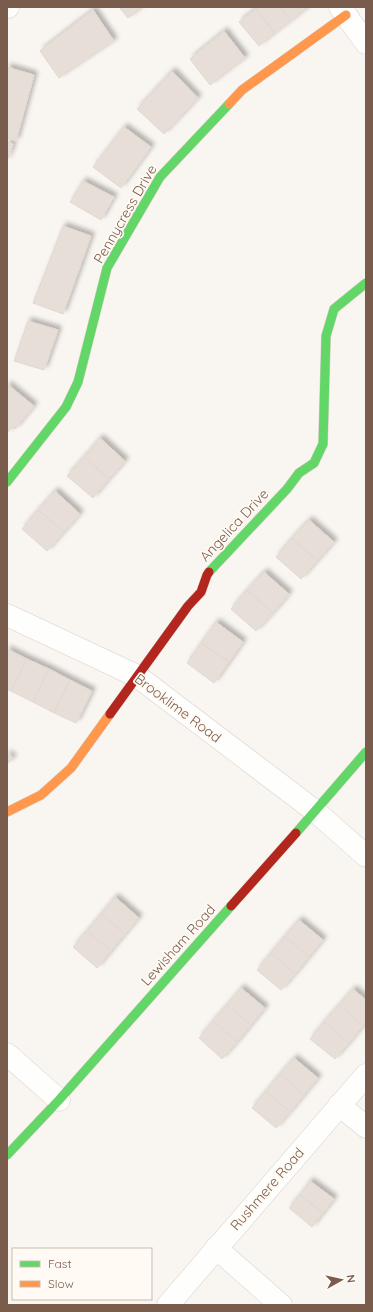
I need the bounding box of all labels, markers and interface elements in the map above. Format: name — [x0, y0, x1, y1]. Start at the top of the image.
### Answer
street label: Pennycress Drive — [89, 161, 161, 267]
street label: Angelica Drive — [196, 485, 272, 565]
street label: Brooklime Road — [131, 670, 225, 746]
street label: Lewisham Road — [137, 901, 219, 989]
street label: Rushmere Road — [226, 1144, 308, 1234]
legend — [12, 1248, 152, 1300]
text: Fast — [48, 1256, 72, 1271]
north arrow — [321, 1260, 361, 1300]
text: N — [343, 1274, 358, 1284]
text: Slow — [48, 1276, 74, 1291]

